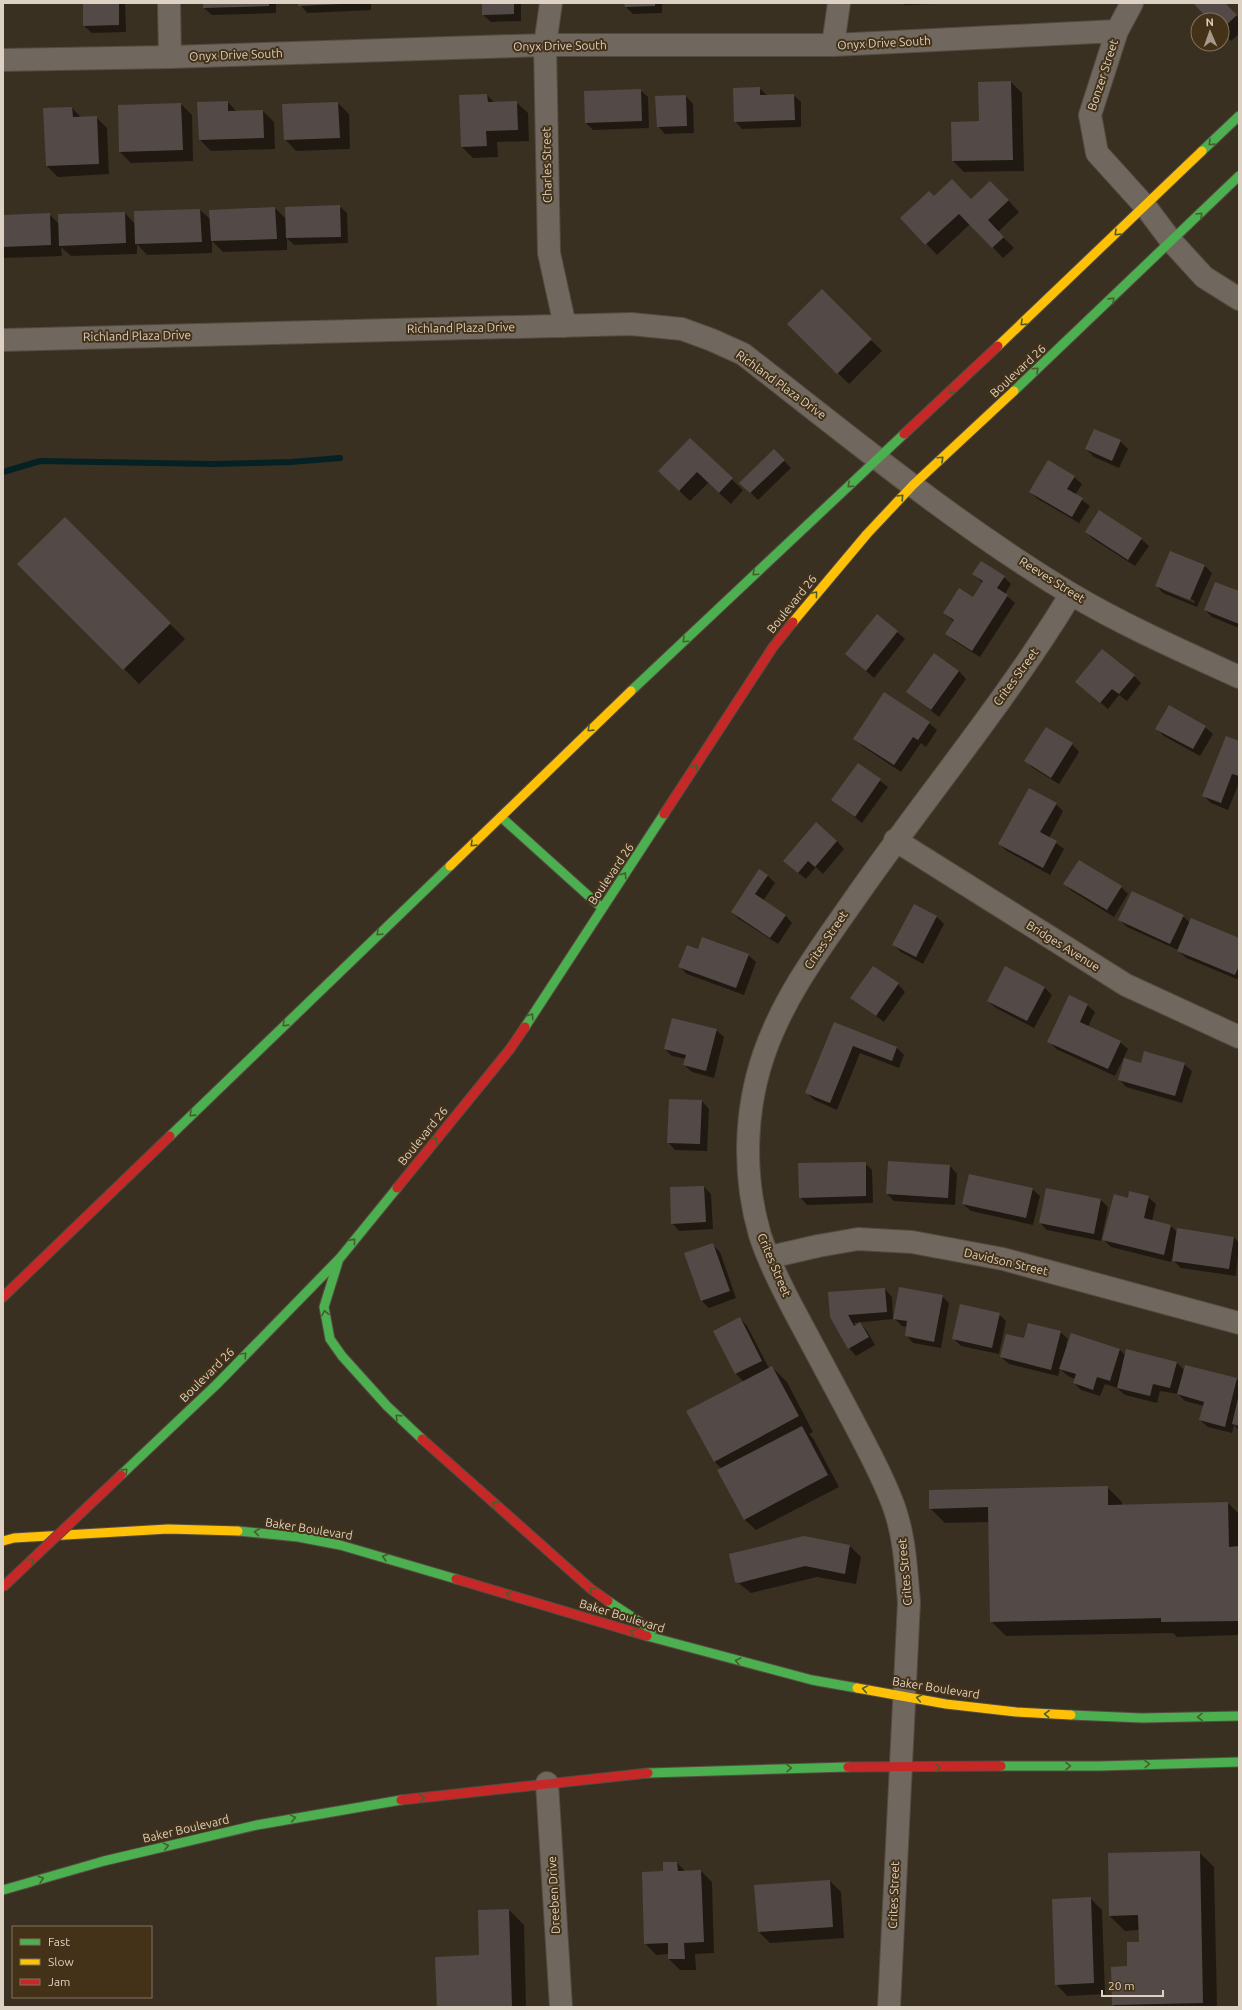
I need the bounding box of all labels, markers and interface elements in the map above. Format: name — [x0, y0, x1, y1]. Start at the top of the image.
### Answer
north arrow — [1190, 12, 1230, 52]
text: N — [1205, 16, 1214, 28]
street label: Onyx Drive South — [837, 34, 931, 51]
street label: Bonzer Street — [1085, 37, 1120, 112]
street label: Onyx Drive South — [513, 38, 607, 53]
street label: Onyx Drive South — [189, 46, 283, 63]
street label: Charles Street — [539, 127, 554, 203]
one-way arrow — [1208, 138, 1216, 145]
one-way arrow — [1195, 212, 1203, 220]
one-way arrow — [1114, 228, 1122, 236]
one-way arrow — [1107, 297, 1115, 304]
one-way arrow — [1020, 318, 1028, 325]
street label: Richland Plaza Drive — [407, 320, 515, 335]
street label: Richland Plaza Drive — [83, 328, 191, 343]
street label: Boulevard 26 — [987, 341, 1048, 400]
street label: Richland Plaza Drive — [734, 348, 829, 422]
one-way arrow — [1031, 367, 1039, 375]
one-way arrow — [948, 386, 956, 394]
one-way arrow — [936, 456, 944, 463]
one-way arrow — [847, 480, 855, 488]
one-way arrow — [896, 494, 904, 502]
street label: Reeves Street — [1017, 554, 1088, 605]
one-way arrow — [752, 569, 760, 576]
street label: Boulevard 26 — [764, 572, 819, 635]
one-way arrow — [810, 592, 817, 599]
one-way arrow — [682, 635, 690, 643]
street label: Crites Street — [990, 645, 1041, 708]
one-way arrow — [587, 725, 595, 732]
one-way arrow — [690, 764, 697, 771]
one-way arrow — [470, 839, 478, 846]
street label: Boulevard 26 — [585, 840, 636, 907]
one-way arrow — [619, 873, 626, 880]
street label: Crites Street — [801, 908, 850, 971]
street label: Bridges Avenue — [1024, 918, 1102, 973]
one-way arrow — [376, 929, 384, 936]
one-way arrow — [527, 1013, 534, 1020]
one-way arrow — [282, 1019, 290, 1027]
street label: Boulevard 26 — [395, 1104, 450, 1167]
one-way arrow — [189, 1109, 197, 1117]
one-way arrow — [431, 1138, 438, 1145]
street label: Crites Street — [755, 1231, 794, 1299]
one-way arrow — [349, 1238, 356, 1245]
street label: Davidson Street — [963, 1246, 1050, 1278]
one-way arrow — [321, 1310, 330, 1316]
street label: Boulevard 26 — [177, 1345, 237, 1404]
one-way arrow — [239, 1352, 247, 1360]
one-way arrow — [395, 1414, 403, 1422]
one-way arrow — [121, 1469, 128, 1476]
one-way arrow — [492, 1501, 500, 1509]
street label: Baker Boulevard — [264, 1515, 354, 1542]
one-way arrow — [254, 1528, 260, 1537]
street label: Crites Street — [895, 1538, 914, 1606]
one-way arrow — [381, 1553, 388, 1562]
one-way arrow — [26, 1558, 34, 1565]
one-way arrow — [590, 1588, 597, 1595]
one-way arrow — [506, 1590, 513, 1599]
street label: Baker Boulevard — [578, 1596, 666, 1635]
one-way arrow — [630, 1628, 637, 1637]
one-way arrow — [735, 1657, 741, 1665]
street label: Baker Boulevard — [891, 1674, 981, 1701]
one-way arrow — [862, 1685, 868, 1694]
one-way arrow — [915, 1695, 922, 1703]
one-way arrow — [1044, 1710, 1050, 1718]
one-way arrow — [1197, 1713, 1203, 1721]
one-way arrow — [1144, 1760, 1150, 1768]
one-way arrow — [1065, 1762, 1071, 1770]
one-way arrow — [786, 1764, 792, 1773]
one-way arrow — [935, 1764, 941, 1772]
one-way arrow — [418, 1793, 425, 1802]
street label: Baker Boulevard — [141, 1812, 230, 1845]
one-way arrow — [290, 1815, 296, 1823]
one-way arrow — [163, 1843, 170, 1851]
street label: Dreeben Drive — [545, 1856, 562, 1934]
street label: Crites Street — [886, 1861, 901, 1929]
one-way arrow — [37, 1875, 44, 1884]
legend — [12, 1926, 152, 1998]
text: Fast — [48, 1935, 70, 1948]
text: Slow — [48, 1955, 74, 1968]
scale bar — [1102, 1972, 1163, 1998]
text: Jam — [48, 1975, 70, 1988]
text: 20 m — [1108, 1979, 1135, 1992]

